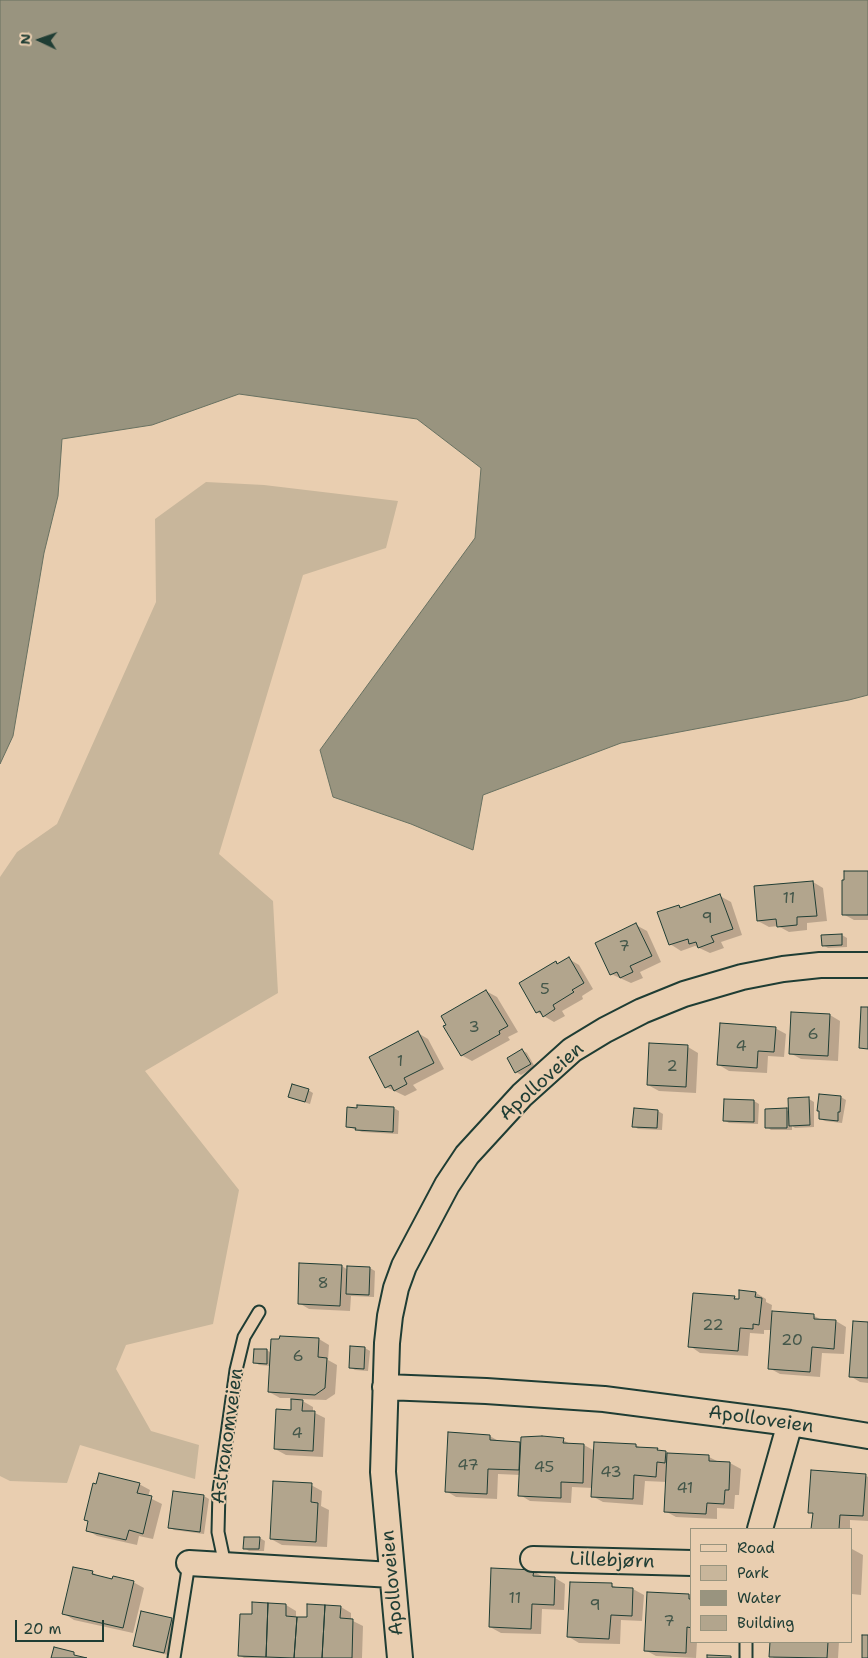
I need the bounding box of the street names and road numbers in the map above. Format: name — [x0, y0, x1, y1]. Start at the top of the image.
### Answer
street label: Apolloveien — [495, 1038, 589, 1126]
street label: Astronomveien — [207, 1367, 249, 1505]
street label: Apolloveien — [707, 1401, 815, 1439]
street label: Apolloveien — [377, 1529, 409, 1637]
street label: Lillebjørn — [569, 1548, 655, 1574]

